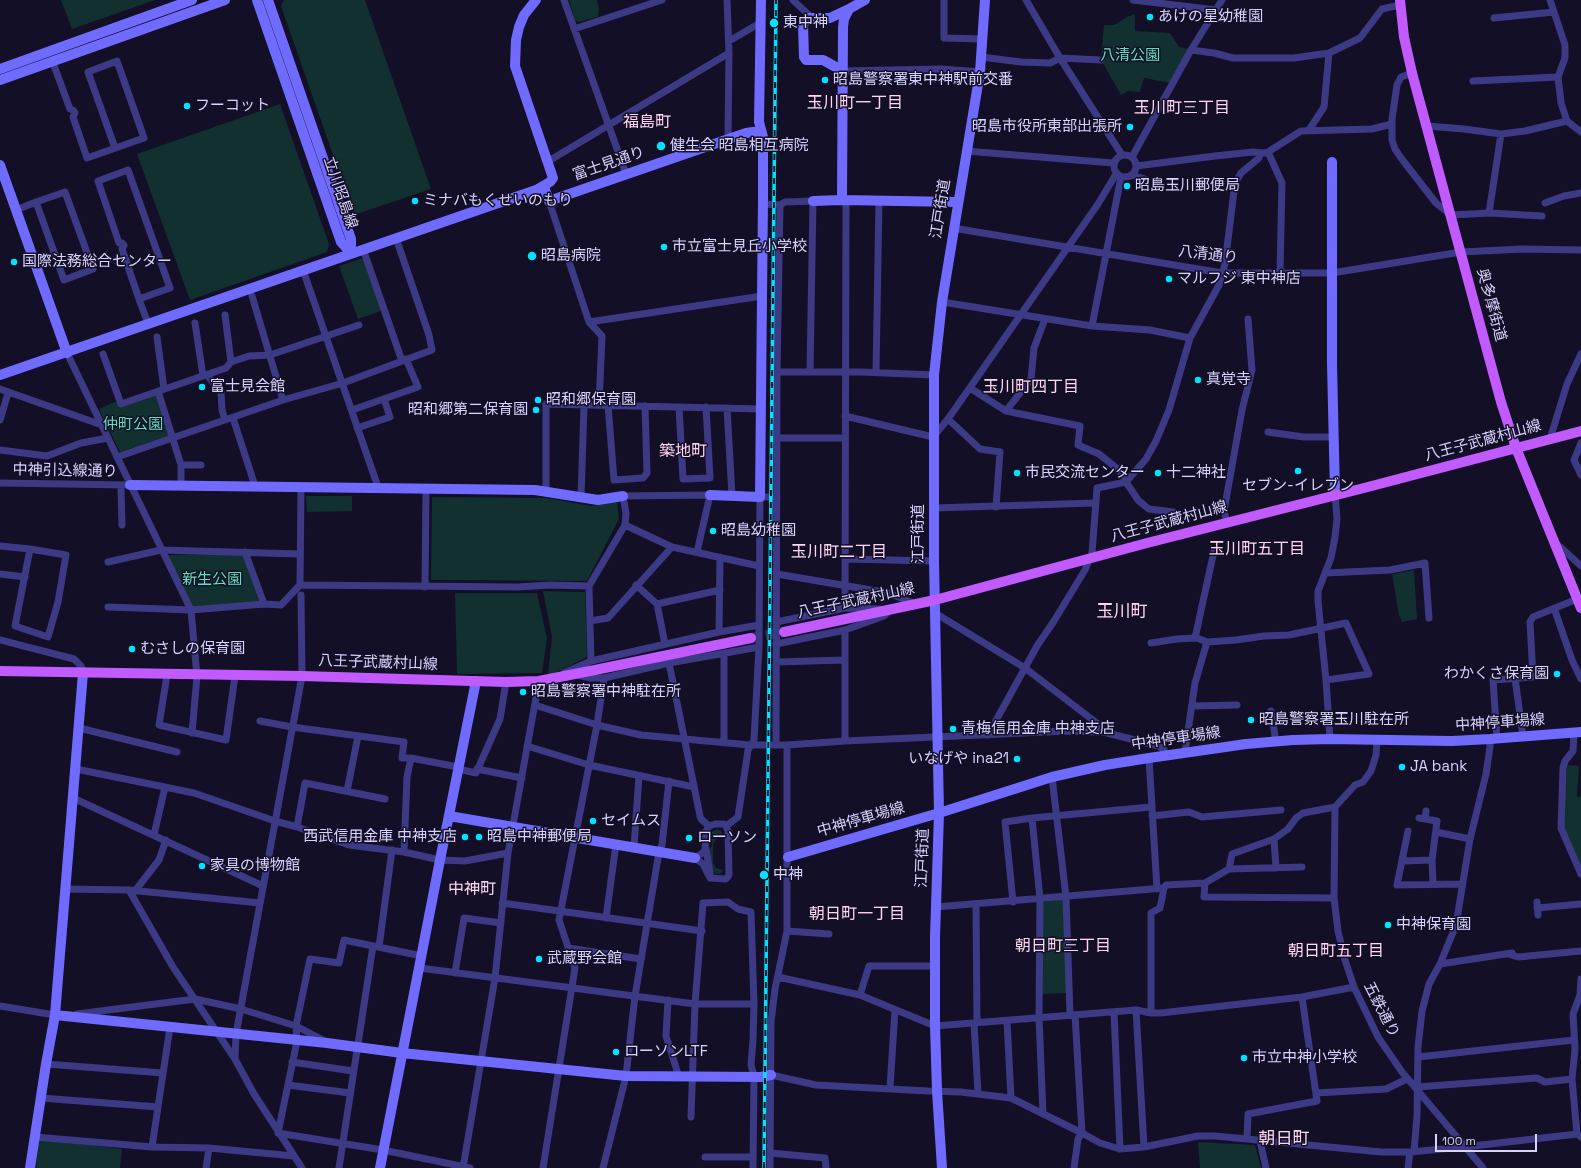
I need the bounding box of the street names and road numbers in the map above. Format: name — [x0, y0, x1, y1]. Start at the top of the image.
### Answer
street label: 富士見通り — [571, 143, 647, 185]
street label: 立川昭島線 — [319, 155, 361, 231]
street label: 江戸街道 — [927, 178, 955, 240]
street label: 八清通り — [1177, 242, 1239, 268]
street label: 奥多摩街道 — [1473, 266, 1509, 344]
street label: 八王子武蔵村山線 — [1423, 417, 1543, 465]
street label: 中神引込線通り — [12, 461, 118, 481]
street label: 八王子武蔵村山線 — [1109, 498, 1229, 546]
street label: 江戸街道 — [910, 504, 928, 564]
street label: 八王子武蔵村山線 — [795, 580, 917, 622]
street label: 八王子武蔵村山線 — [318, 652, 438, 674]
street label: 中神停車場線 — [1454, 711, 1546, 735]
street label: 中神停車場線 — [1130, 724, 1222, 754]
street label: 中神停車場線 — [815, 799, 907, 841]
street label: 江戸街道 — [913, 828, 933, 888]
street label: 五鉄通り — [1359, 979, 1403, 1041]

